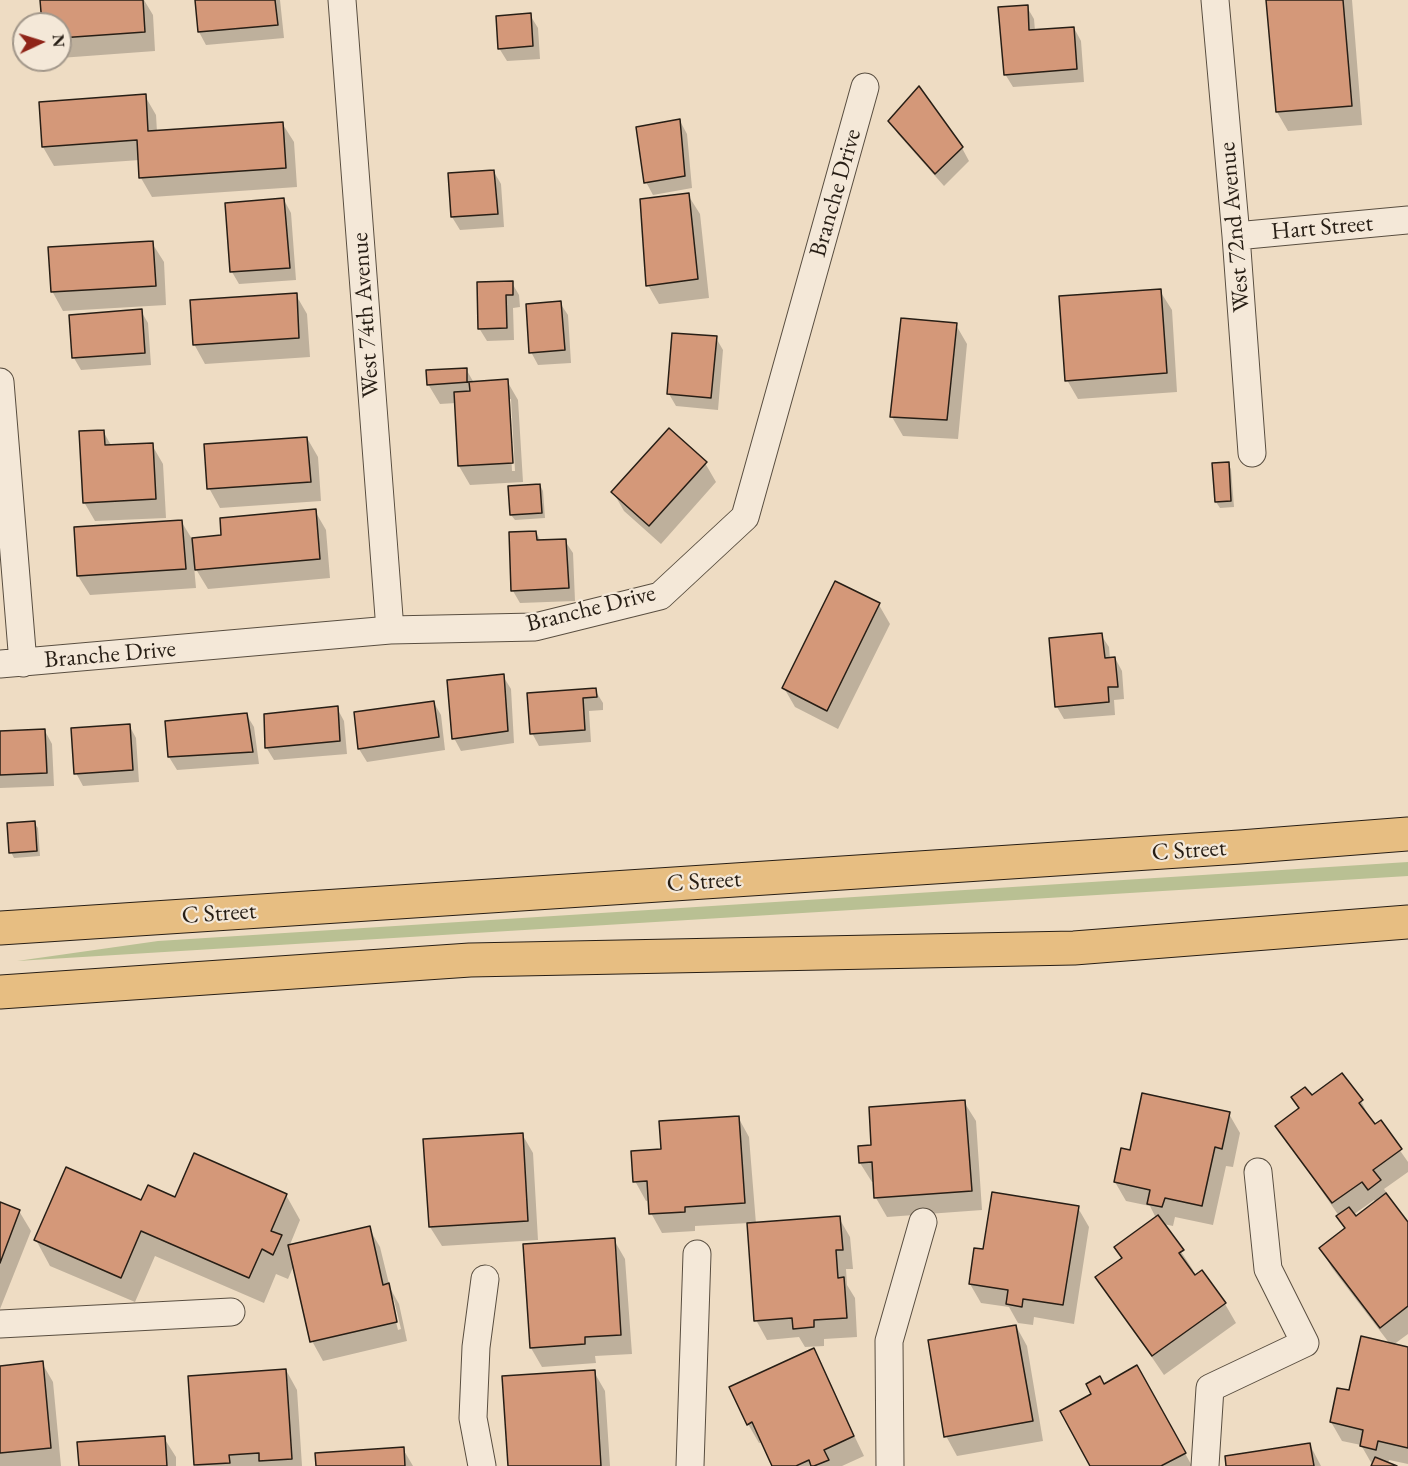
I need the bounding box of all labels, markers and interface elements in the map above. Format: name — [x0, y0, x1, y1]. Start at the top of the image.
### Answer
north arrow — [12, 12, 72, 72]
text: N — [48, 34, 69, 48]
street label: Branche Drive — [804, 126, 868, 260]
street label: West 72nd Avenue — [1213, 141, 1257, 313]
street label: Hart Street — [1270, 209, 1374, 247]
street label: West 74th Avenue — [346, 231, 386, 399]
street label: Branche Drive — [524, 579, 658, 639]
street label: Branche Drive — [43, 635, 177, 675]
street label: C Street — [1151, 834, 1227, 868]
street label: C Street — [666, 865, 742, 899]
street label: C Street — [181, 897, 257, 931]

